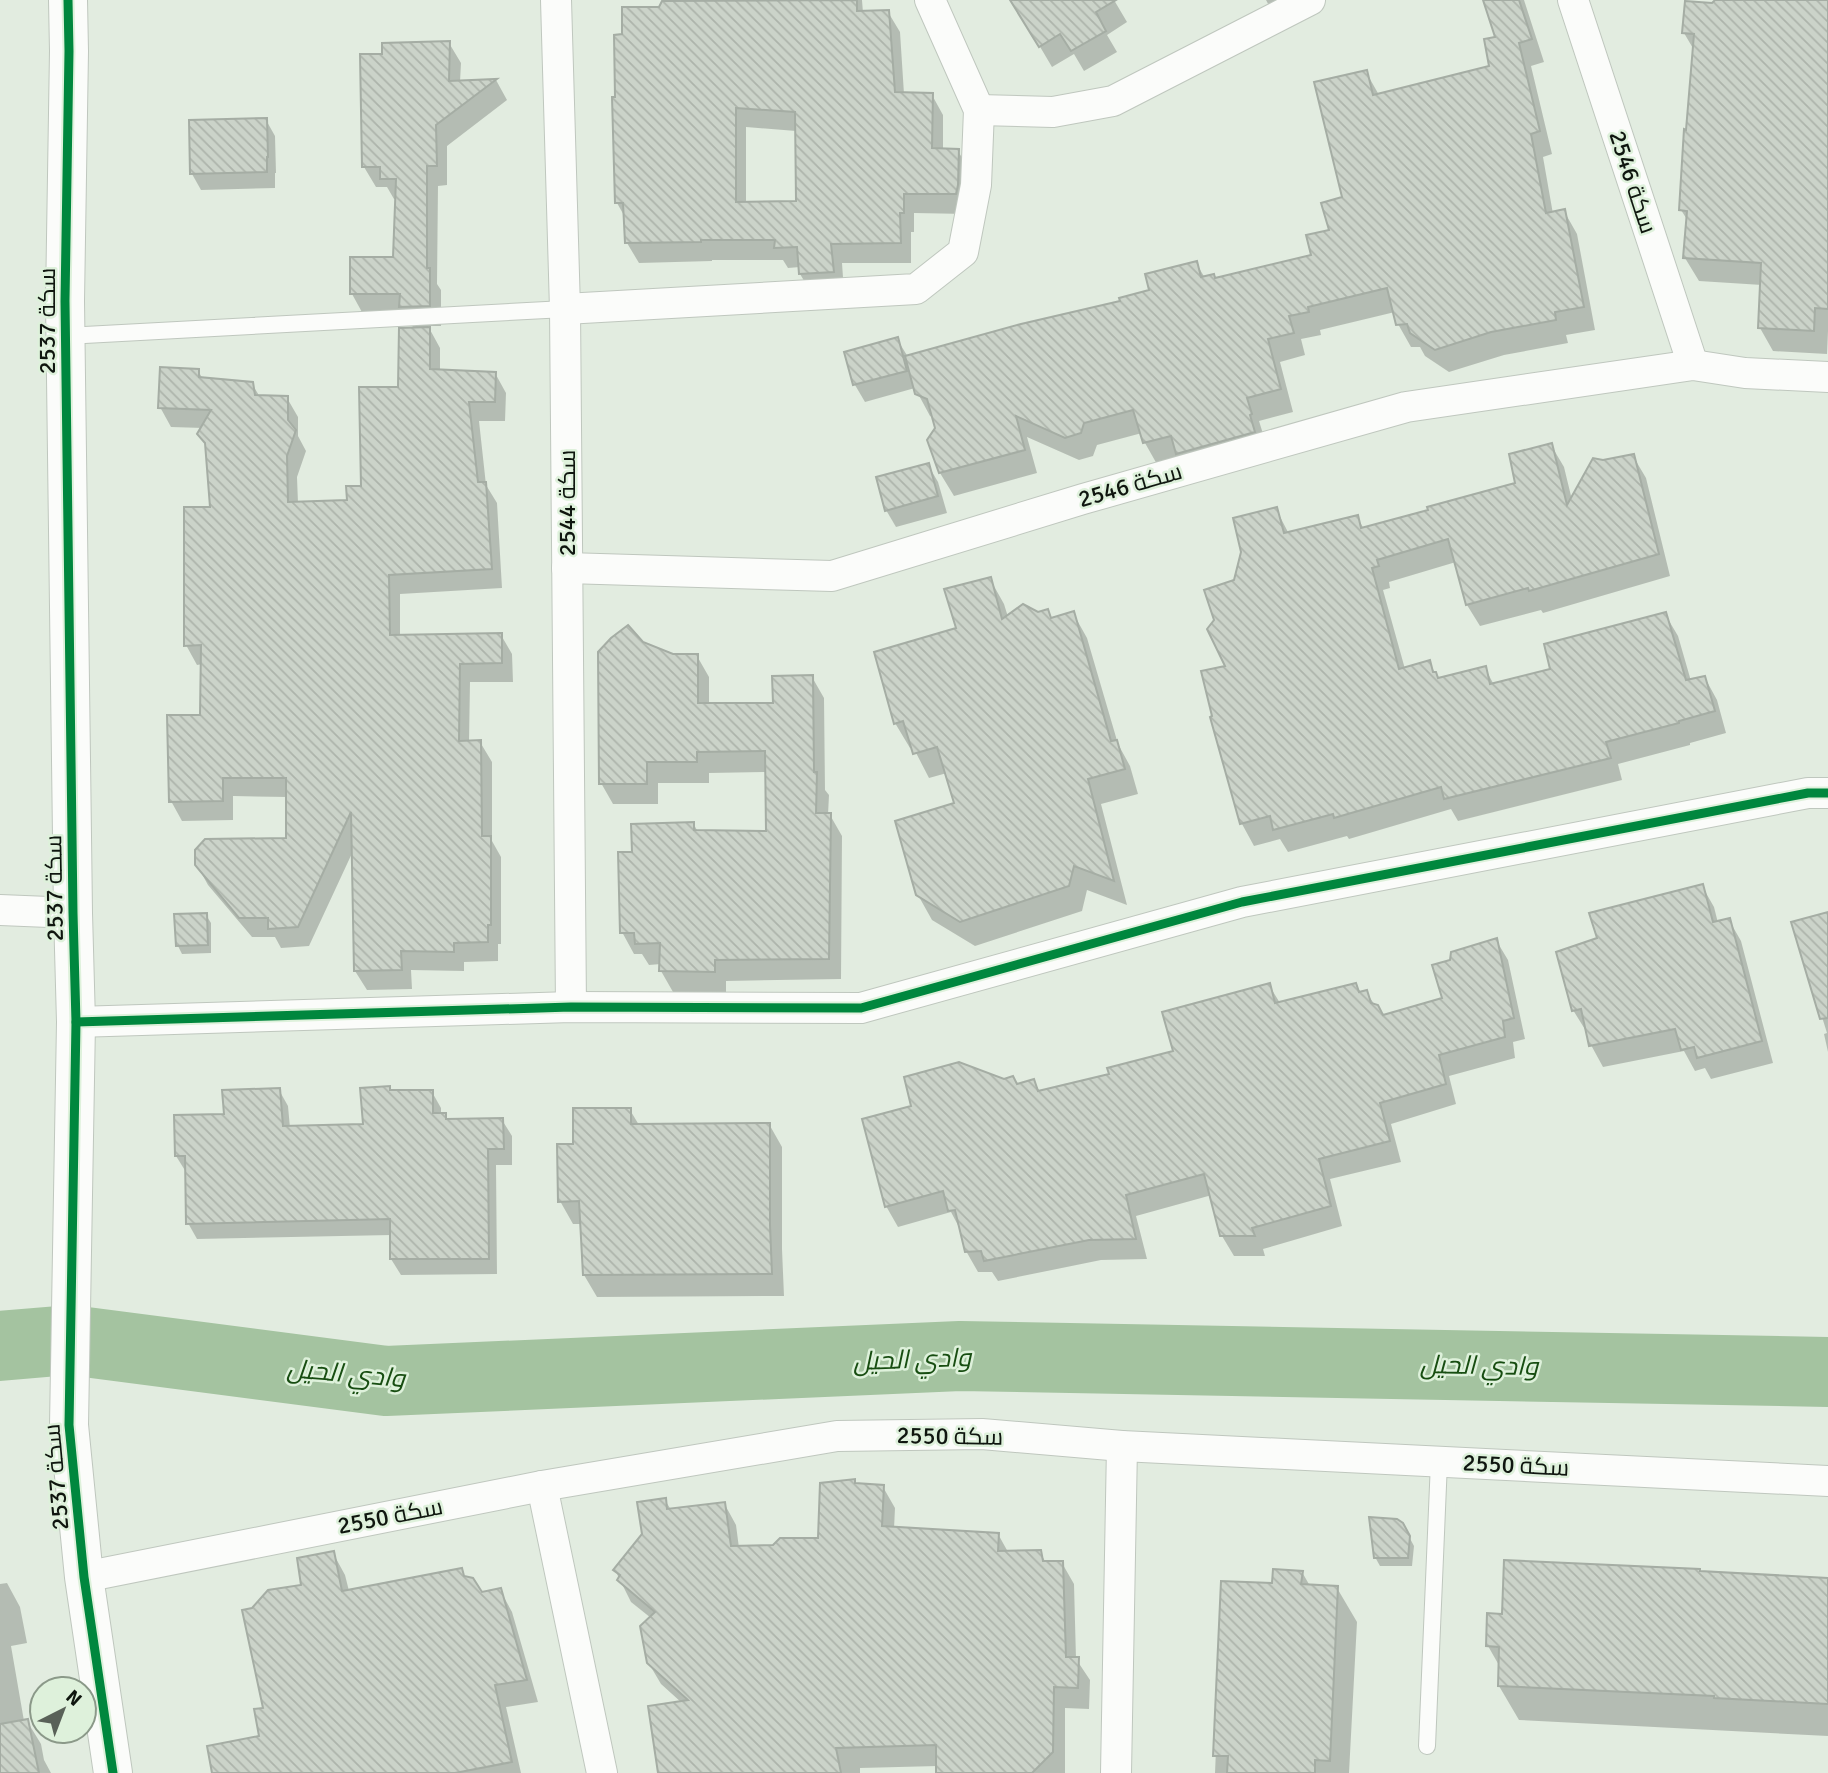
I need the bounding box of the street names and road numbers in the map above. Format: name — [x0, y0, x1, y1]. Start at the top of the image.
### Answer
street label: سكة 2546 — [1602, 127, 1664, 237]
street label: سكة 2537 — [32, 268, 62, 374]
street label: سكة 2544 — [552, 450, 582, 556]
street label: سكة 2546 — [1075, 456, 1185, 514]
street label: سكة 2537 — [38, 834, 70, 942]
street label: سكة 2550 — [896, 1420, 1004, 1452]
street label: سكة 2537 — [36, 1423, 76, 1531]
street label: سكة 2550 — [1462, 1447, 1570, 1483]
street label: سكة 2550 — [335, 1491, 445, 1541]

